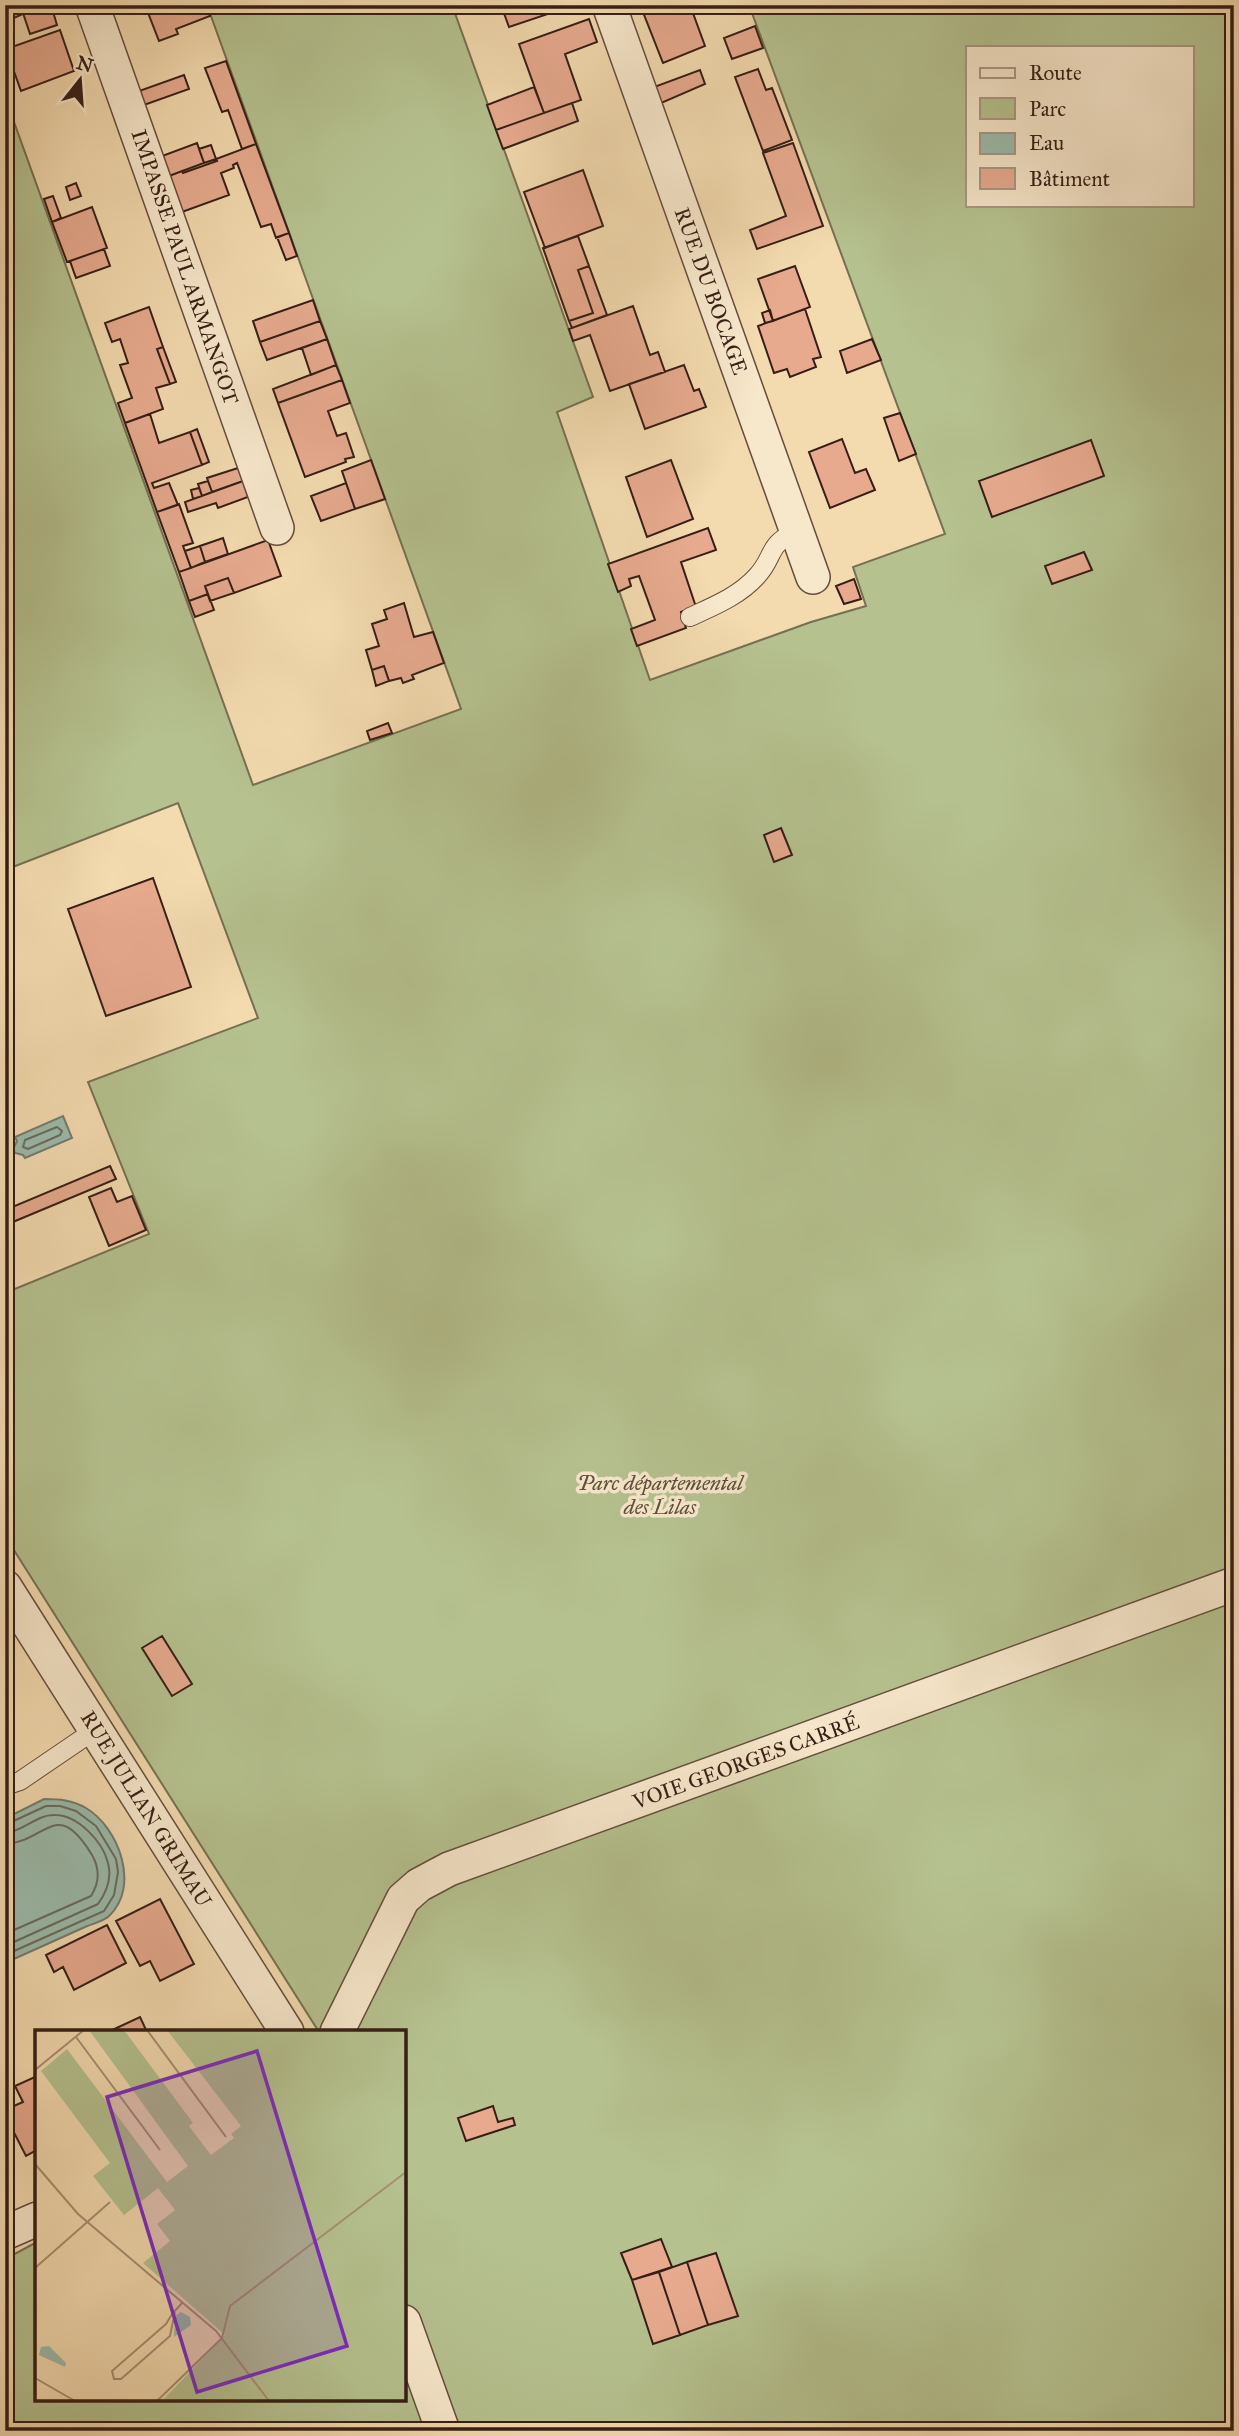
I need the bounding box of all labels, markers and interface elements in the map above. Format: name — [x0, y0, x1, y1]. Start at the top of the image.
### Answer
north arrow — [46, 46, 116, 116]
legend — [966, 46, 1194, 206]
text: N — [74, 51, 96, 78]
text: Route — [1029, 60, 1082, 86]
text: Parc — [1029, 96, 1066, 122]
street label: IMPASSE PAUL ARMANGOT — [126, 126, 244, 408]
text: Eau — [1029, 130, 1064, 156]
text: Bâtiment — [1029, 166, 1111, 192]
street label: RUE DU BOCAGE — [669, 204, 753, 378]
park label: Parc départemental des Lilas — [577, 1470, 745, 1520]
street label: RUE JULIAN GRIMAU — [75, 1706, 217, 1912]
street label: VOIE GEORGES CARRÉ — [628, 1708, 863, 1815]
inset map — [35, 2030, 406, 2401]

